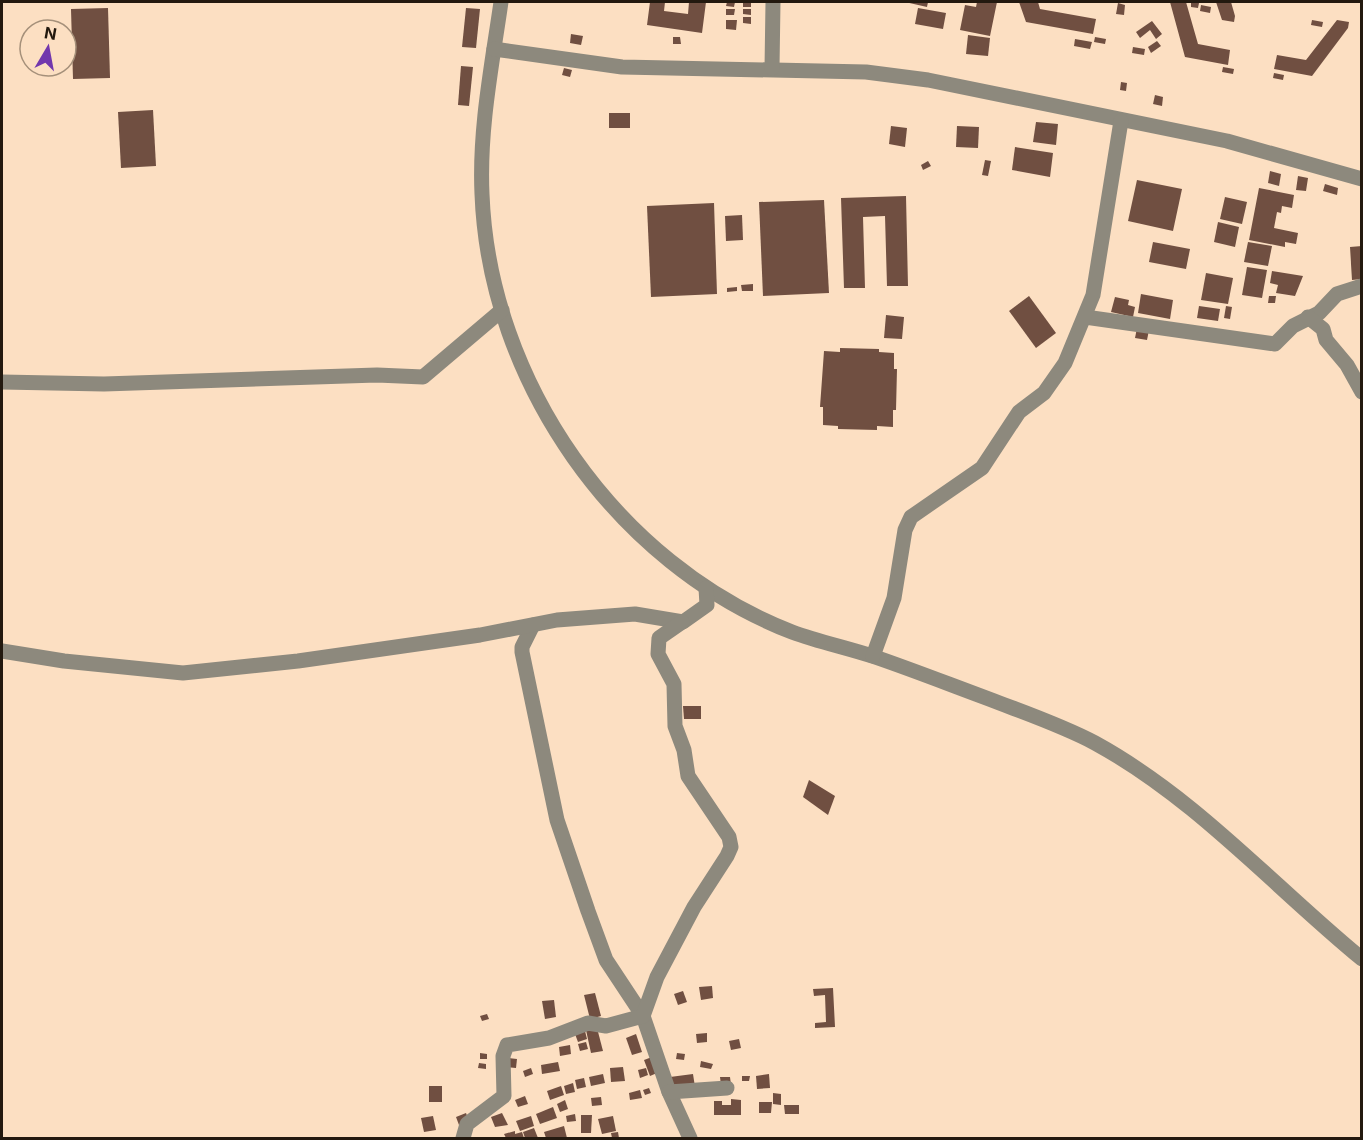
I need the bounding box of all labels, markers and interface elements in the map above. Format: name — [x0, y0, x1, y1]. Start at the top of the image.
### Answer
north arrow — [18, 18, 78, 78]
text: N — [43, 22, 58, 44]

